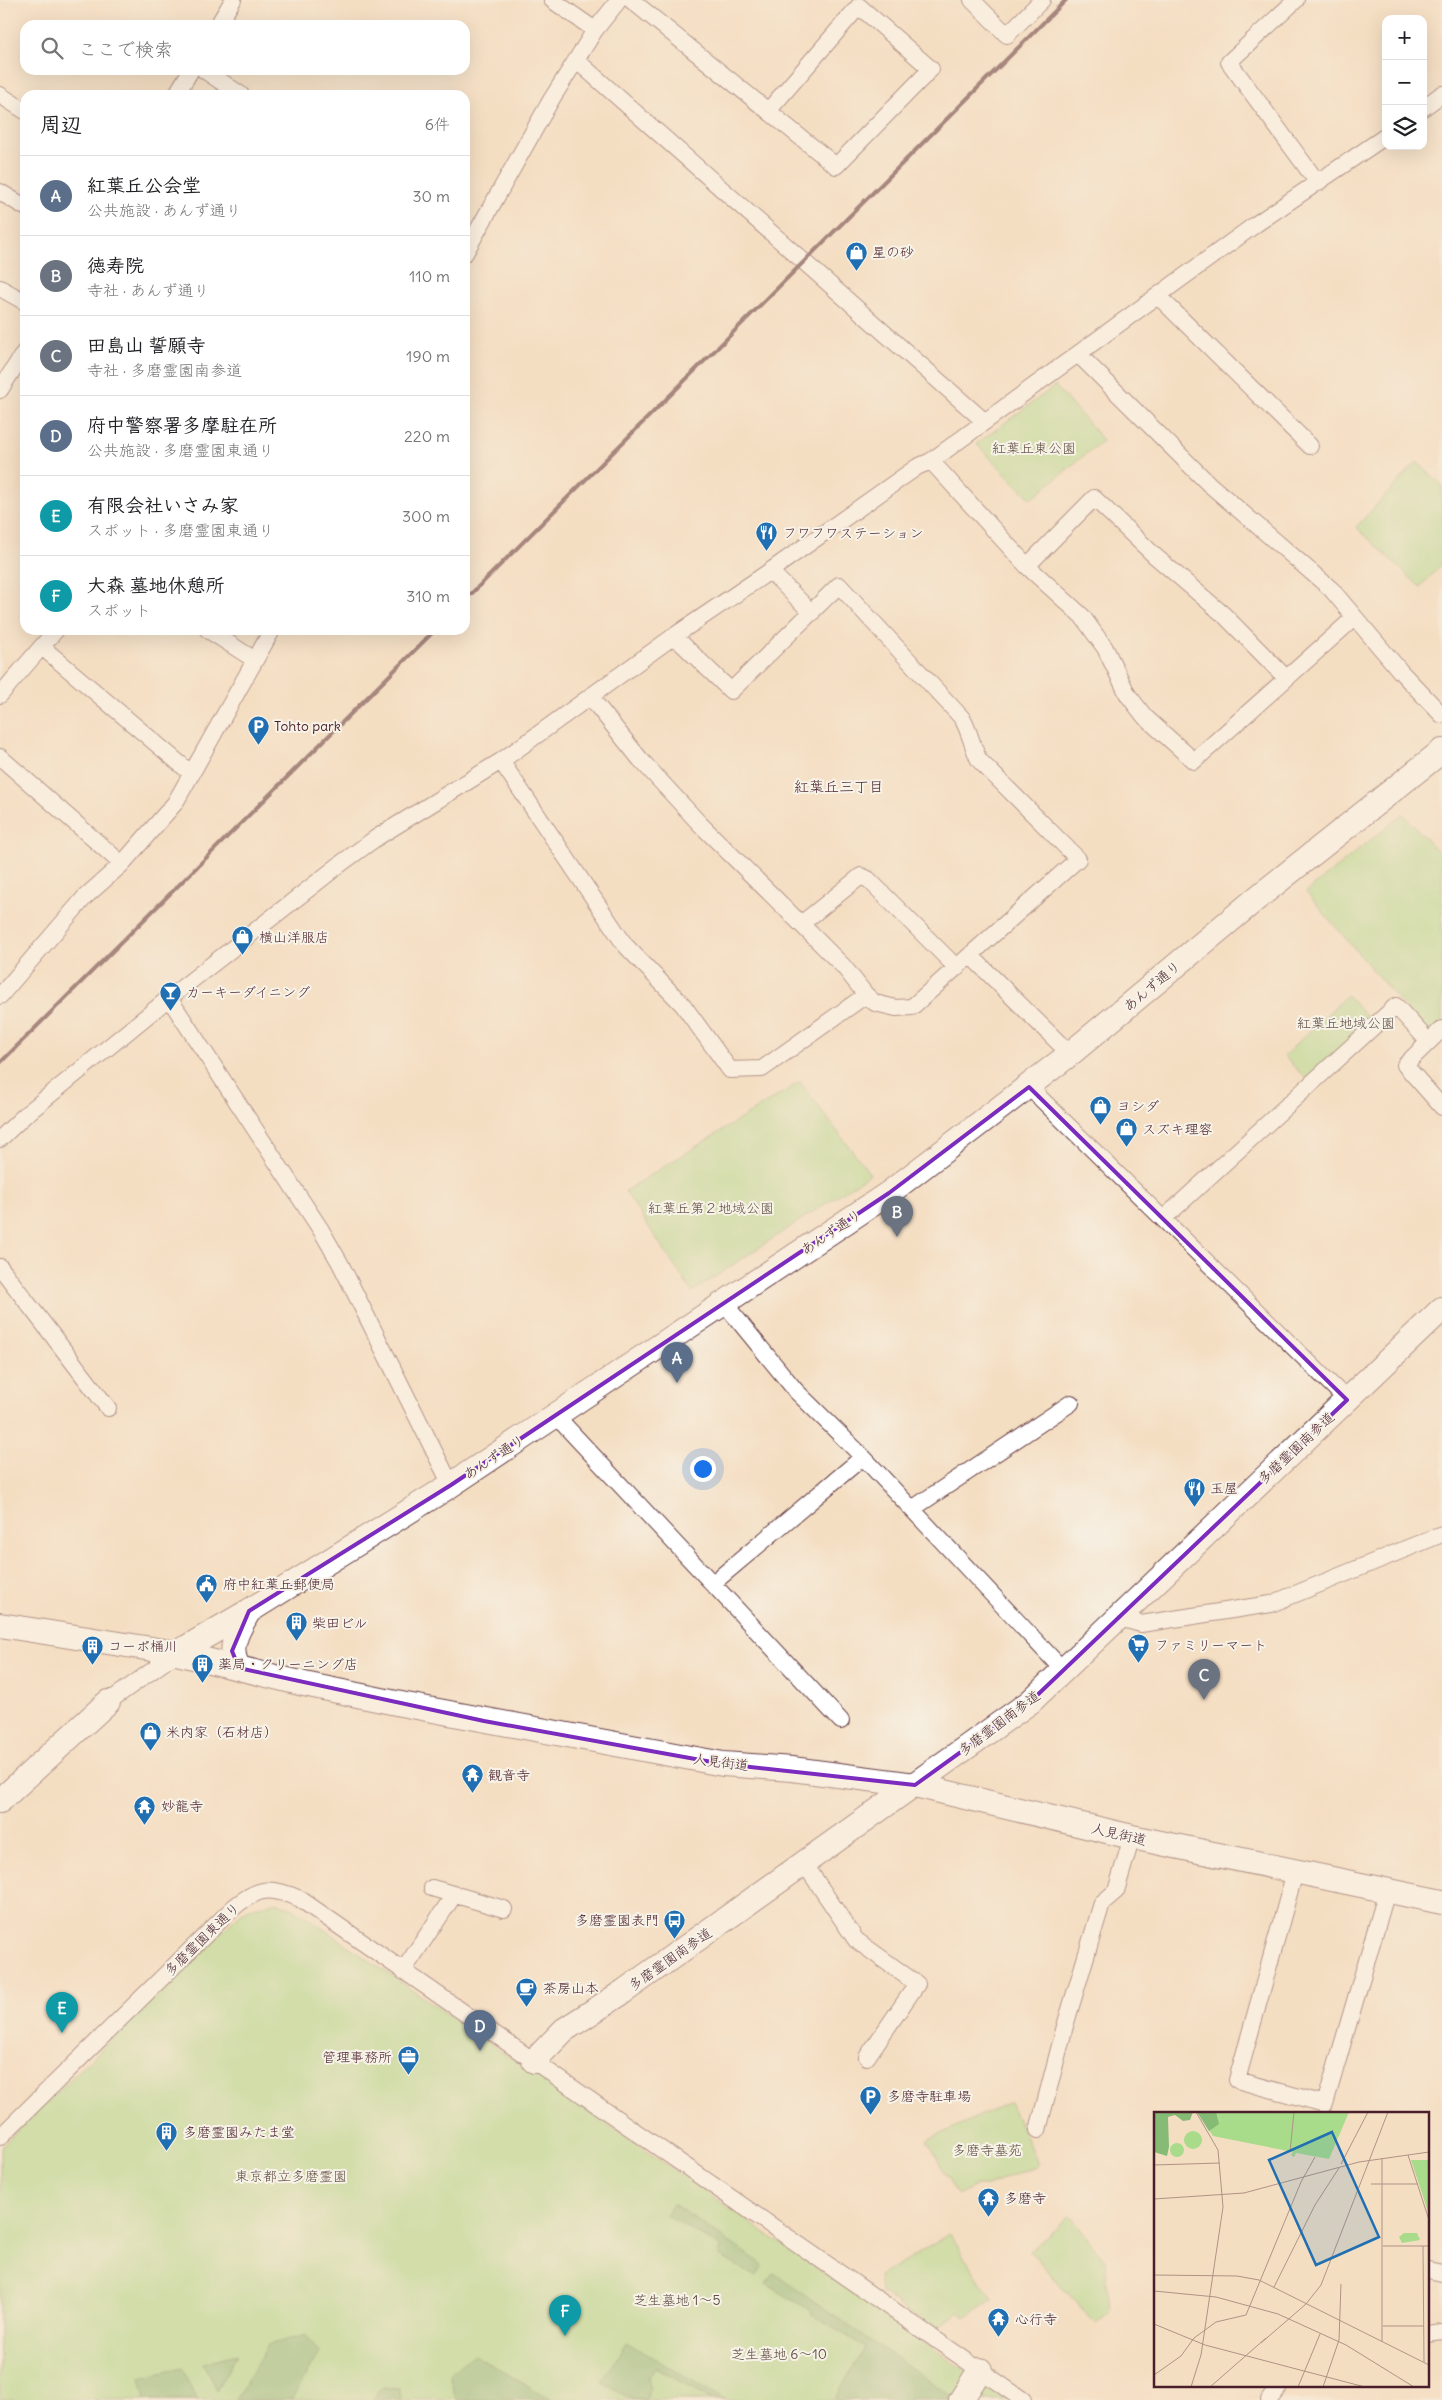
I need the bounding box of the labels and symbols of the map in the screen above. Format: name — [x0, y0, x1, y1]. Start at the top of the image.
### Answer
shop icon: 星の砂 — [844, 240, 868, 271]
place label: 星の砂 — [872, 243, 914, 261]
park label: 紅葉丘東公園 — [992, 439, 1076, 457]
restaurant icon: フワフワステーション — [755, 521, 779, 552]
place label: フワフワステーション — [783, 524, 924, 542]
parking icon: Tohto park — [246, 714, 270, 745]
place label: Tohto park — [274, 717, 341, 735]
district label: 紅葉丘三丁目 — [794, 777, 884, 796]
shop icon: 横山洋服店 — [231, 925, 255, 956]
place label: 横山洋服店 — [259, 928, 329, 946]
street label: あんず通り — [1120, 957, 1184, 1015]
bar icon: カーキーダイニング — [158, 980, 182, 1011]
place label: カーキーダイニング — [186, 983, 310, 1001]
park label: 紅葉丘地域公園 — [1297, 1014, 1395, 1032]
shop icon: ヨシダ — [1089, 1094, 1113, 1125]
place label: ヨシダ — [1117, 1097, 1159, 1115]
shop icon: スズキ理容 — [1114, 1117, 1138, 1148]
place label: スズキ理容 — [1142, 1120, 1213, 1138]
pin: B — [881, 1196, 913, 1237]
park label: 紅葉丘第２地域公園 — [648, 1199, 774, 1217]
street label: あんず通り — [797, 1205, 865, 1259]
pin: A — [661, 1342, 693, 1383]
street label: 多磨霊園南参道 — [1254, 1408, 1338, 1488]
street label: あんず通り — [460, 1431, 528, 1483]
your location — [690, 1456, 716, 1482]
restaurant icon: 玉屋 — [1182, 1476, 1206, 1507]
place label: 玉屋 — [1210, 1479, 1238, 1497]
public building icon: 府中紅葉丘郵便局 — [195, 1572, 219, 1603]
place label: 府中紅葉丘郵便局 — [223, 1575, 335, 1593]
building icon: 柴田ビル — [284, 1611, 308, 1642]
place label: 柴田ビル — [312, 1614, 368, 1632]
supermarket icon: ファミリーマート — [1127, 1633, 1151, 1664]
building icon: コーポ桶川 — [80, 1634, 104, 1665]
place label: ファミリーマート — [1155, 1636, 1267, 1654]
place label: コーポ桶川 — [108, 1637, 178, 1655]
building icon: 薬局・クリーニング店 — [190, 1652, 214, 1683]
place label: 薬局・クリーニング店 — [218, 1655, 358, 1673]
pin: C — [1188, 1659, 1220, 1700]
street label: 多磨霊園南参道 — [954, 1686, 1044, 1760]
shop icon: 米内家（石材店） — [138, 1720, 162, 1751]
place label: 米内家（石材店） — [166, 1723, 278, 1741]
street label: 人見街道 — [692, 1750, 750, 1774]
temple icon: 観音寺 — [460, 1763, 484, 1794]
place label: 観音寺 — [488, 1766, 530, 1784]
temple icon: 妙龍寺 — [133, 1794, 157, 1825]
place label: 妙龍寺 — [161, 1797, 203, 1815]
street label: 人見街道 — [1090, 1819, 1148, 1849]
street label: 多磨霊園東通り — [161, 1898, 243, 1980]
bus stop icon: 多磨霊園表門 — [663, 1908, 687, 1939]
place label: 多磨霊園表門 — [575, 1911, 659, 1929]
street label: 多磨霊園南参道 — [625, 1924, 715, 1994]
cafe icon: 茶房山本 — [515, 1976, 539, 2007]
place label: 茶房山本 — [543, 1979, 599, 1997]
pin: E — [46, 1992, 78, 2033]
pin: D — [464, 2010, 496, 2051]
office icon: 管理事務所 — [396, 2045, 420, 2076]
place label: 管理事務所 — [322, 2048, 392, 2066]
parking icon: 多磨寺駐車場 — [859, 2084, 883, 2115]
place label: 多磨寺駐車場 — [887, 2087, 971, 2105]
inset map — [1154, 2112, 1430, 2388]
building icon: 多磨霊園みたま堂 — [155, 2120, 179, 2151]
place label: 多磨霊園みたま堂 — [183, 2123, 295, 2141]
park label: 多磨寺墓苑 — [952, 2141, 1022, 2159]
park label: 東京都立多磨霊園 — [235, 2167, 347, 2185]
temple icon: 多磨寺 — [976, 2186, 1000, 2217]
place label: 多磨寺 — [1004, 2189, 1046, 2207]
park label: 芝生墓地 1～5 — [634, 2291, 720, 2309]
pin: F — [549, 2295, 581, 2336]
temple icon: 心行寺 — [987, 2307, 1011, 2338]
place label: 心行寺 — [1015, 2310, 1057, 2328]
park label: 芝生墓地 6～10 — [731, 2345, 827, 2363]

